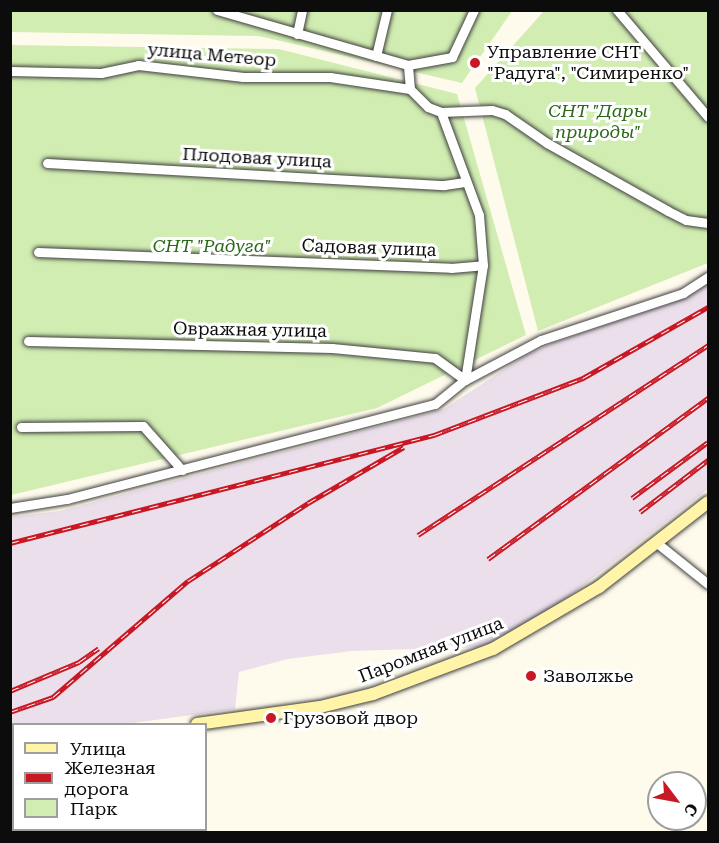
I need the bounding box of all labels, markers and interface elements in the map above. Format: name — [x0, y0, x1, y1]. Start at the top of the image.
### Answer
street label: улица Метеор — [147, 39, 277, 71]
place label: Управление СНТ "Радуга", "Симиренко" — [487, 42, 689, 84]
marker: Управление СНТ "Радуга", "Симиренко" — [468, 56, 482, 70]
park label: СНТ "Дары природы" — [548, 101, 648, 144]
street label: Плодовая улица — [182, 143, 332, 173]
park label: СНТ "Радуга" — [153, 235, 271, 257]
street label: Садовая улица — [301, 235, 437, 261]
street label: Овражная улица — [173, 318, 327, 342]
street label: Паромная улица — [356, 612, 506, 688]
place label: Заволжье — [543, 665, 634, 687]
marker: Заволжье — [524, 669, 538, 683]
place label: Грузовой двор — [283, 707, 418, 729]
marker: Грузовой двор — [264, 711, 278, 725]
legend — [12, 723, 207, 831]
text: Улица — [70, 738, 126, 759]
text: Железная дорога — [65, 757, 155, 799]
north arrow — [647, 771, 707, 831]
text: Парк — [70, 798, 118, 819]
text: С — [680, 800, 702, 820]

